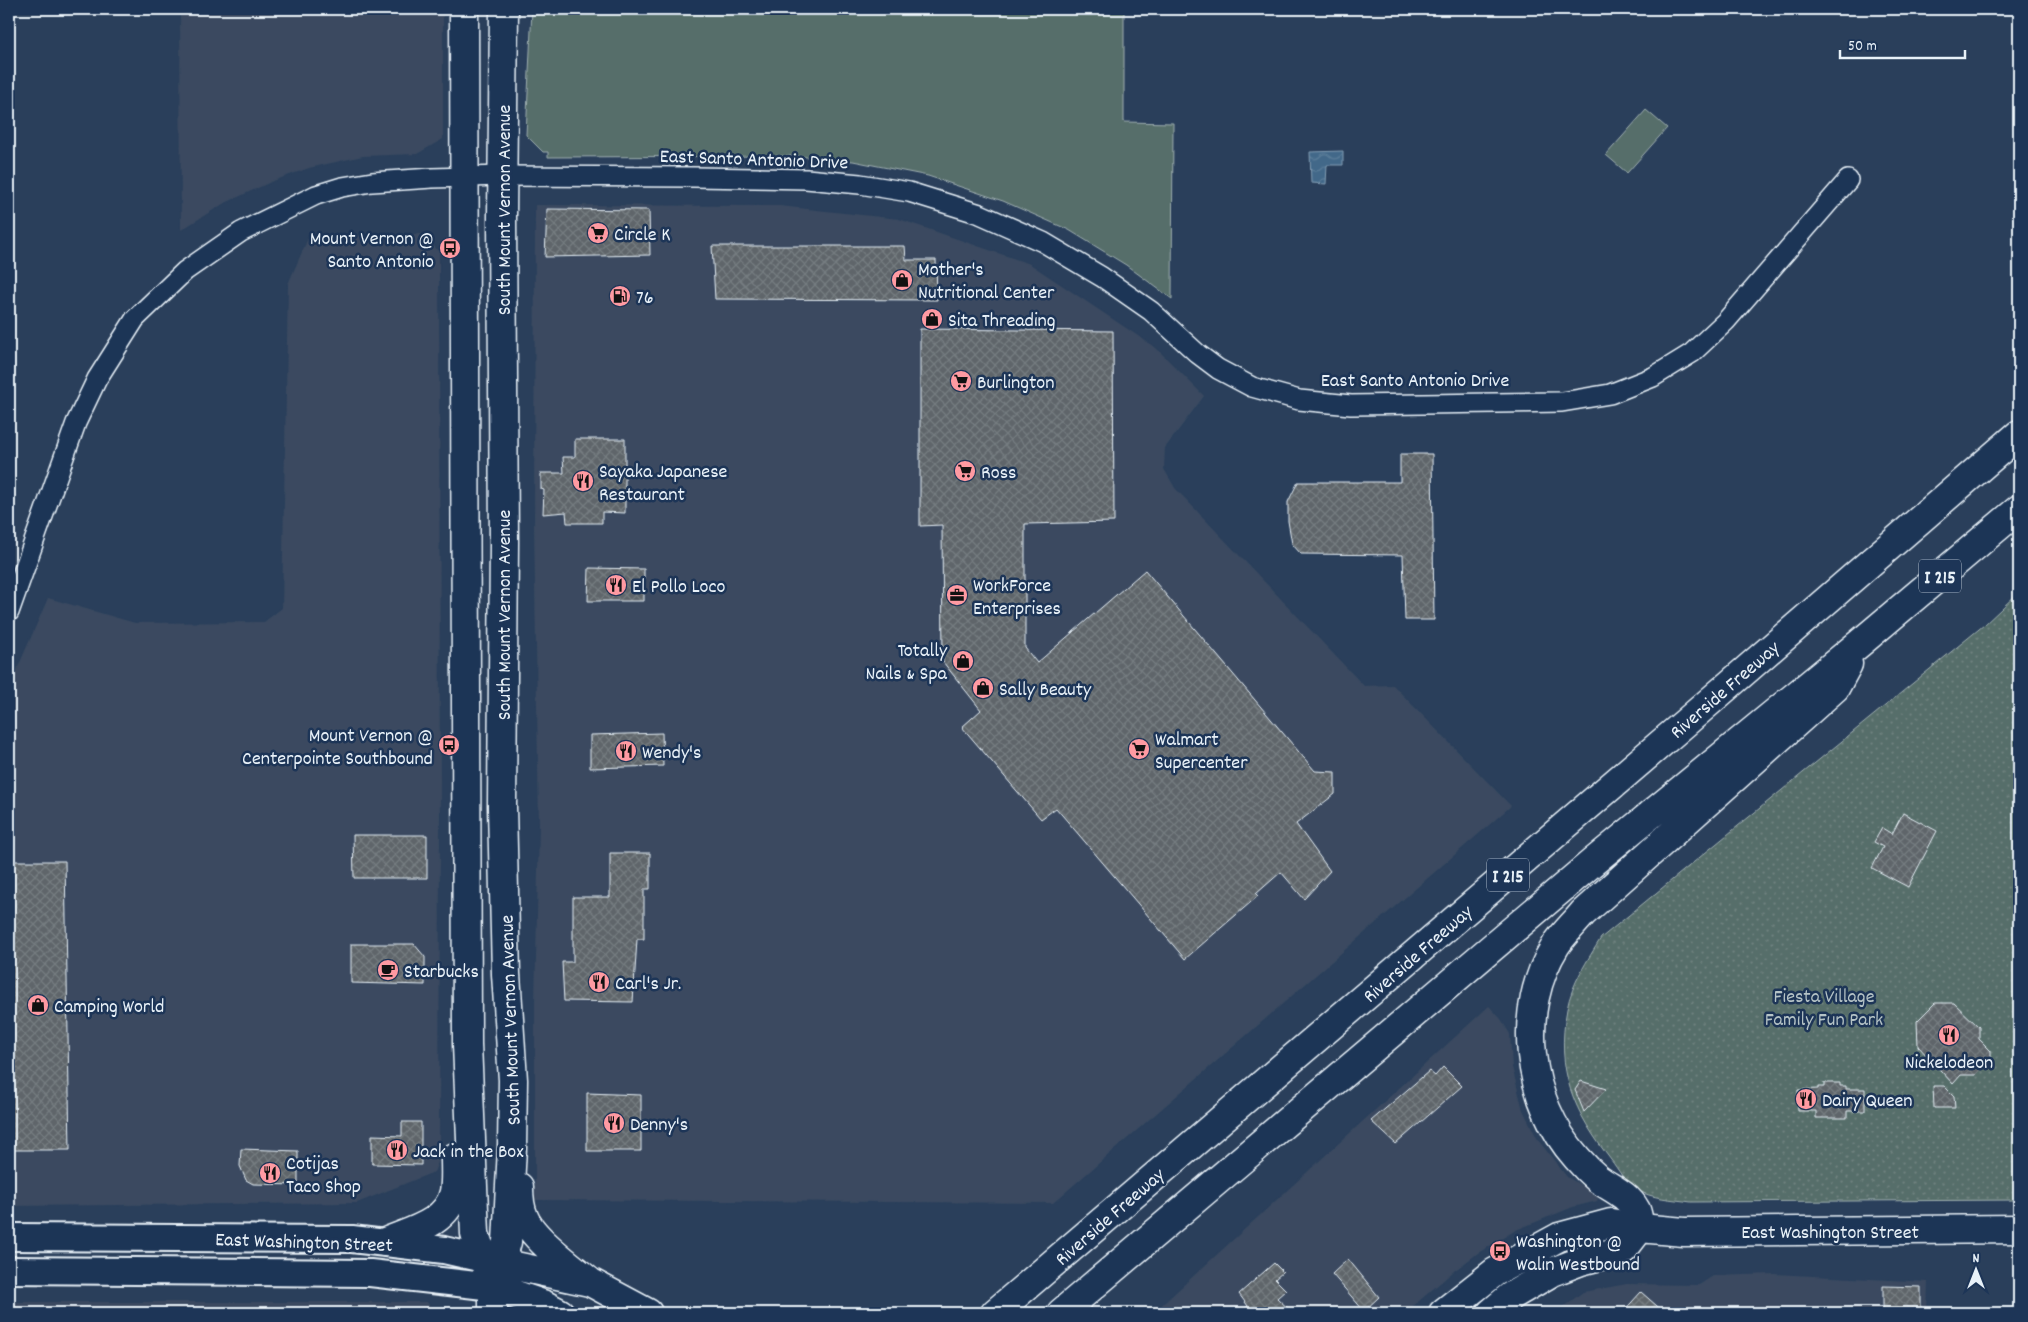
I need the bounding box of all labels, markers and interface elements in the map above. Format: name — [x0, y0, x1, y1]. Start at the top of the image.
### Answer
scale bar — [1840, 28, 1966, 60]
text: 50 m — [1848, 36, 1877, 58]
street label: South Mount Vernon Avenue — [492, 105, 520, 315]
street label: East Santo Antonio Drive — [659, 144, 849, 178]
supermarket icon: Circle K — [586, 221, 610, 245]
place label: Circle K — [614, 222, 670, 250]
place label: Mount Vernon @ Santo Antonio — [310, 226, 434, 277]
bus stop icon: Mount Vernon @ Santo Antonio — [438, 236, 462, 260]
place label: Mother's Nutritional Center — [918, 257, 1055, 308]
shop icon: Mother's Nutritional Center — [890, 268, 914, 292]
fuel station icon: 76 — [608, 284, 632, 308]
place label: 76 — [636, 285, 653, 313]
shop icon: Sita Threading — [920, 307, 944, 331]
place label: Sita Threading — [948, 308, 1056, 336]
street label: East Santo Antonio Drive — [1321, 368, 1509, 396]
supermarket icon: Burlington — [949, 369, 973, 393]
place label: Burlington — [977, 370, 1054, 398]
place label: Sayaka Japanese Restaurant — [599, 459, 728, 510]
supermarket icon: Ross — [953, 459, 977, 483]
place label: Ross — [981, 460, 1016, 488]
restaurant icon: Sayaka Japanese Restaurant — [571, 469, 595, 493]
street label: South Mount Vernon Avenue — [492, 510, 520, 720]
road number: I 215 — [1919, 560, 1961, 592]
restaurant icon: El Pollo Loco — [604, 573, 628, 597]
place label: WorkForce Enterprises — [973, 573, 1061, 624]
place label: El Pollo Loco — [632, 574, 726, 602]
office icon: WorkForce Enterprises — [945, 583, 969, 607]
street label: Riverside Freeway — [1665, 635, 1788, 747]
place label: Totally Nails & Spa — [866, 638, 948, 689]
shop icon: Totally Nails & Spa — [951, 649, 975, 673]
shop icon: Sally Beauty — [971, 676, 995, 700]
place label: Sally Beauty — [999, 677, 1092, 705]
place label: Mount Vernon @ Centerpointe Southbound — [242, 723, 433, 774]
place label: Walmart Supercenter — [1155, 727, 1248, 778]
bus stop icon: Mount Vernon @ Centerpointe Southbound — [437, 733, 461, 757]
supermarket icon: Walmart Supercenter — [1127, 737, 1151, 761]
restaurant icon: Wendy's — [614, 739, 638, 763]
place label: Wendy's — [642, 740, 701, 768]
road number: I 215 — [1487, 858, 1529, 892]
street label: Riverside Freeway — [1358, 899, 1481, 1011]
street label: South Mount Vernon Avenue — [494, 914, 530, 1126]
cafe icon: Starbucks — [376, 958, 400, 982]
place label: Starbucks — [404, 959, 479, 987]
restaurant icon: Carl's Jr. — [587, 970, 611, 994]
place label: Carl's Jr. — [615, 971, 681, 999]
park label: Fiesta Village Family Fun Park — [1765, 984, 1883, 1035]
shop icon: Camping World — [26, 993, 50, 1017]
place label: Camping World — [54, 994, 164, 1022]
restaurant icon: Nickelodeon — [1937, 1023, 1961, 1047]
place label: Nickelodeon — [1905, 1050, 1993, 1078]
restaurant icon: Dairy Queen — [1794, 1087, 1818, 1111]
place label: Dairy Queen — [1822, 1088, 1913, 1116]
restaurant icon: Denny's — [602, 1111, 626, 1135]
place label: Denny's — [630, 1112, 688, 1140]
restaurant icon: Jack in the Box — [385, 1138, 409, 1162]
place label: Jack in the Box — [413, 1139, 524, 1167]
place label: Cotijas Taco Shop — [286, 1151, 361, 1202]
restaurant icon: Cotijas Taco Shop — [258, 1161, 282, 1185]
street label: Riverside Freeway — [1050, 1162, 1173, 1274]
street label: East Washington Street — [1741, 1220, 1919, 1248]
street label: East Washington Street — [215, 1227, 393, 1261]
place label: Washington @ Walin Westbound — [1516, 1229, 1640, 1280]
bus stop icon: Washington @ Walin Westbound — [1488, 1239, 1512, 1263]
north arrow — [1950, 1244, 2000, 1294]
text: N — [1973, 1249, 1980, 1269]

